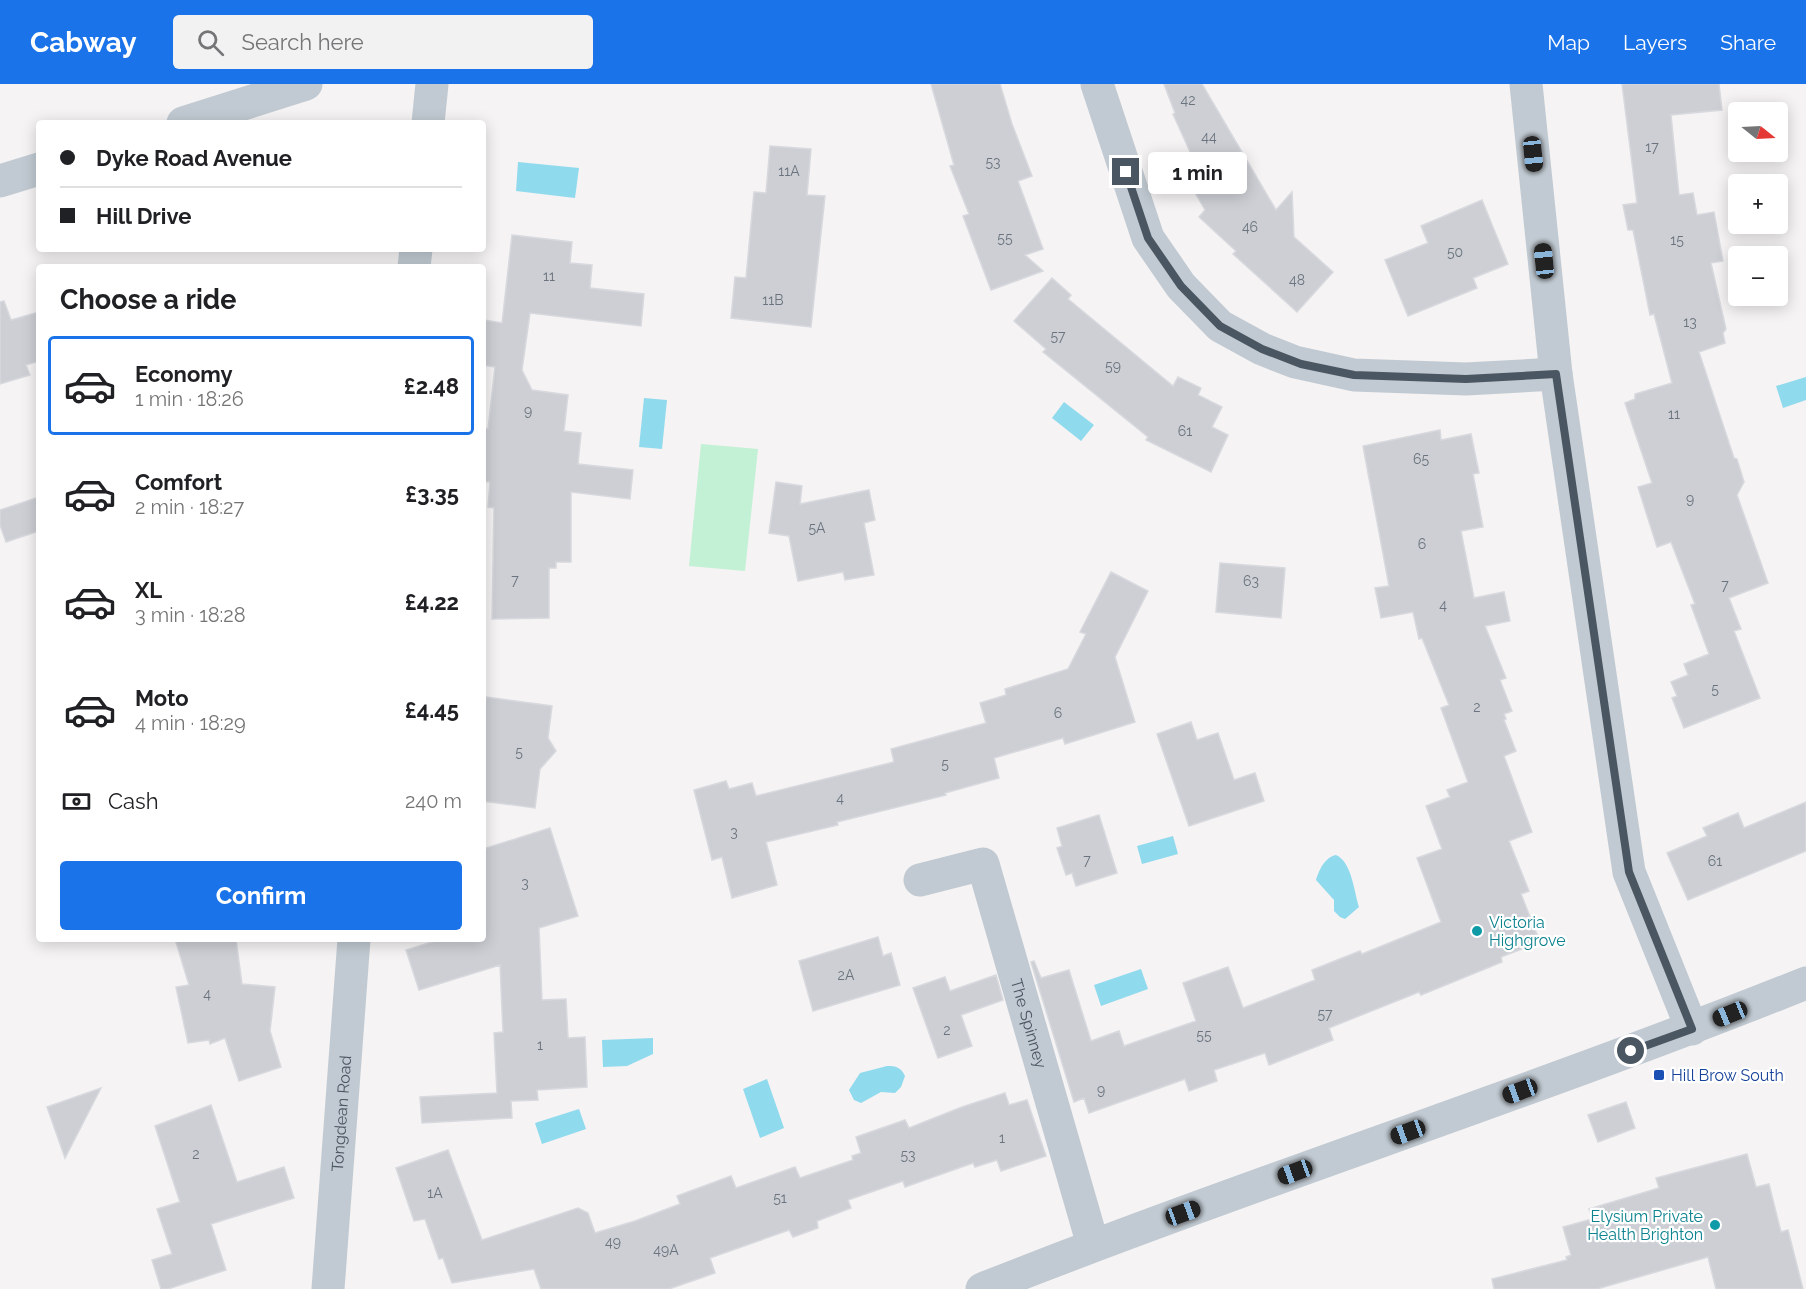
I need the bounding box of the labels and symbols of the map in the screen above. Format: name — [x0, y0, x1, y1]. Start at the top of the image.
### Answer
house number: 42 — [1181, 92, 1195, 108]
north arrow — [1728, 102, 1788, 162]
house number: 44 — [1201, 129, 1217, 145]
car — [1522, 135, 1544, 173]
house number: 17 — [1645, 139, 1659, 155]
callout: 1 min — [1147, 151, 1246, 193]
house number: 53 — [985, 154, 1001, 170]
route end — [1112, 158, 1139, 185]
house number: 11A — [778, 163, 800, 179]
house number: 46 — [1242, 219, 1258, 235]
house number: 55 — [997, 230, 1013, 246]
house number: 15 — [1670, 232, 1684, 248]
car — [1533, 242, 1555, 280]
house number: 50 — [1447, 244, 1463, 260]
house number: 11 — [543, 268, 555, 284]
house number: 48 — [1289, 272, 1305, 288]
house number: 11B — [762, 292, 784, 308]
house number: 13 — [1683, 314, 1697, 330]
house number: 57 — [1050, 328, 1066, 344]
house number: 59 — [1105, 358, 1121, 374]
house number: 9 — [524, 403, 532, 419]
house number: 11 — [1668, 406, 1680, 422]
house number: 61 — [1178, 423, 1192, 439]
house number: 65 — [1413, 451, 1429, 467]
house number: 9 — [1686, 491, 1694, 507]
house number: 5A — [808, 520, 826, 536]
house number: 6 — [1418, 536, 1426, 552]
house number: 7 — [511, 572, 519, 588]
house number: 63 — [1243, 573, 1259, 589]
house number: 7 — [1721, 577, 1729, 593]
house number: 4 — [1439, 597, 1447, 613]
house number: 5 — [1711, 681, 1719, 697]
house number: 2 — [1473, 699, 1481, 715]
house number: 6 — [1054, 705, 1062, 721]
house number: 5 — [515, 744, 523, 760]
house number: 5 — [941, 756, 949, 772]
house number: 4 — [836, 790, 844, 806]
house number: 3 — [730, 824, 738, 840]
house number: 7 — [1083, 852, 1091, 868]
house number: 61 — [1708, 853, 1722, 869]
house number: 3 — [521, 875, 529, 891]
place label: Victoria Highgrove — [1489, 913, 1566, 950]
marker: Victoria Highgrove — [1470, 924, 1484, 938]
house number: 2A — [838, 967, 855, 983]
street label: The Spinney — [1007, 977, 1051, 1071]
house number: 4 — [203, 986, 211, 1002]
car — [1710, 999, 1750, 1029]
house number: 57 — [1317, 1006, 1333, 1022]
house number: 2 — [943, 1022, 951, 1038]
house number: 55 — [1196, 1027, 1212, 1043]
house number: 1 — [537, 1037, 543, 1053]
route start — [1617, 1037, 1644, 1064]
street label: Tongdean Road — [327, 1055, 355, 1172]
place label: Hill Brow South — [1671, 1066, 1784, 1085]
marker: Hill Brow South — [1652, 1068, 1666, 1082]
car — [1500, 1076, 1540, 1106]
house number: 9 — [1097, 1082, 1105, 1098]
car — [1388, 1117, 1428, 1147]
house number: 1 — [999, 1130, 1005, 1146]
house number: 2 — [192, 1146, 200, 1162]
house number: 53 — [900, 1147, 916, 1163]
car — [1275, 1157, 1315, 1187]
house number: 1A — [427, 1185, 443, 1201]
house number: 51 — [773, 1190, 787, 1206]
car — [1163, 1198, 1203, 1228]
place label: Elysium Private Health Brighton — [1587, 1207, 1703, 1244]
marker: Elysium Private Health Brighton — [1708, 1218, 1722, 1232]
house number: 49 — [605, 1234, 621, 1250]
house number: 49A — [653, 1242, 679, 1258]

